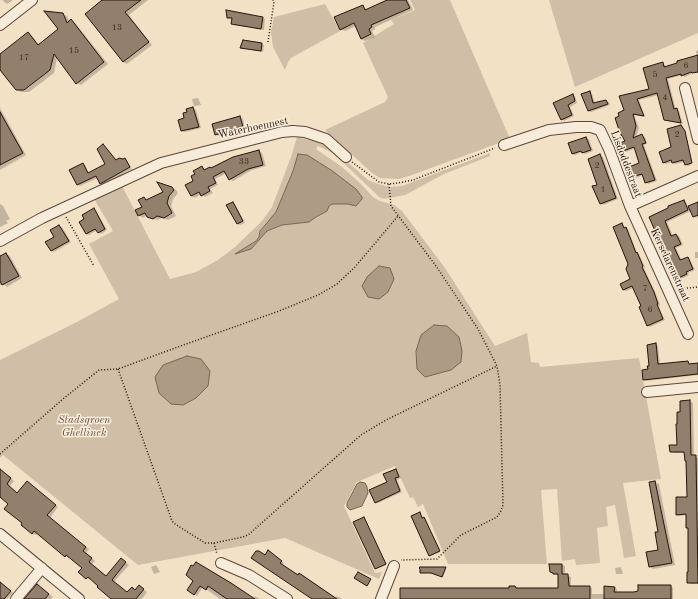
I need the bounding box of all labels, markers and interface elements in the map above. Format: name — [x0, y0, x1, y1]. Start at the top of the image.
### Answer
house number: 13 — [112, 23, 122, 33]
house number: 15 — [69, 46, 79, 56]
house number: 17 — [19, 53, 29, 63]
house number: 6 — [683, 61, 689, 71]
house number: 5 — [652, 70, 658, 80]
house number: 4 — [662, 93, 668, 103]
street label: Waterhoennest — [217, 114, 289, 142]
street label: Lisdoddestraat — [607, 129, 645, 199]
house number: 2 — [674, 130, 680, 140]
house number: 33 — [239, 157, 249, 167]
house number: 2 — [594, 161, 600, 171]
house number: 1 — [600, 185, 606, 195]
street label: Kerselarenstraat — [647, 226, 693, 304]
house number: 7 — [642, 284, 648, 294]
house number: 6 — [647, 305, 653, 315]
park label: Stadsgroen Ghellinck — [58, 413, 110, 439]

